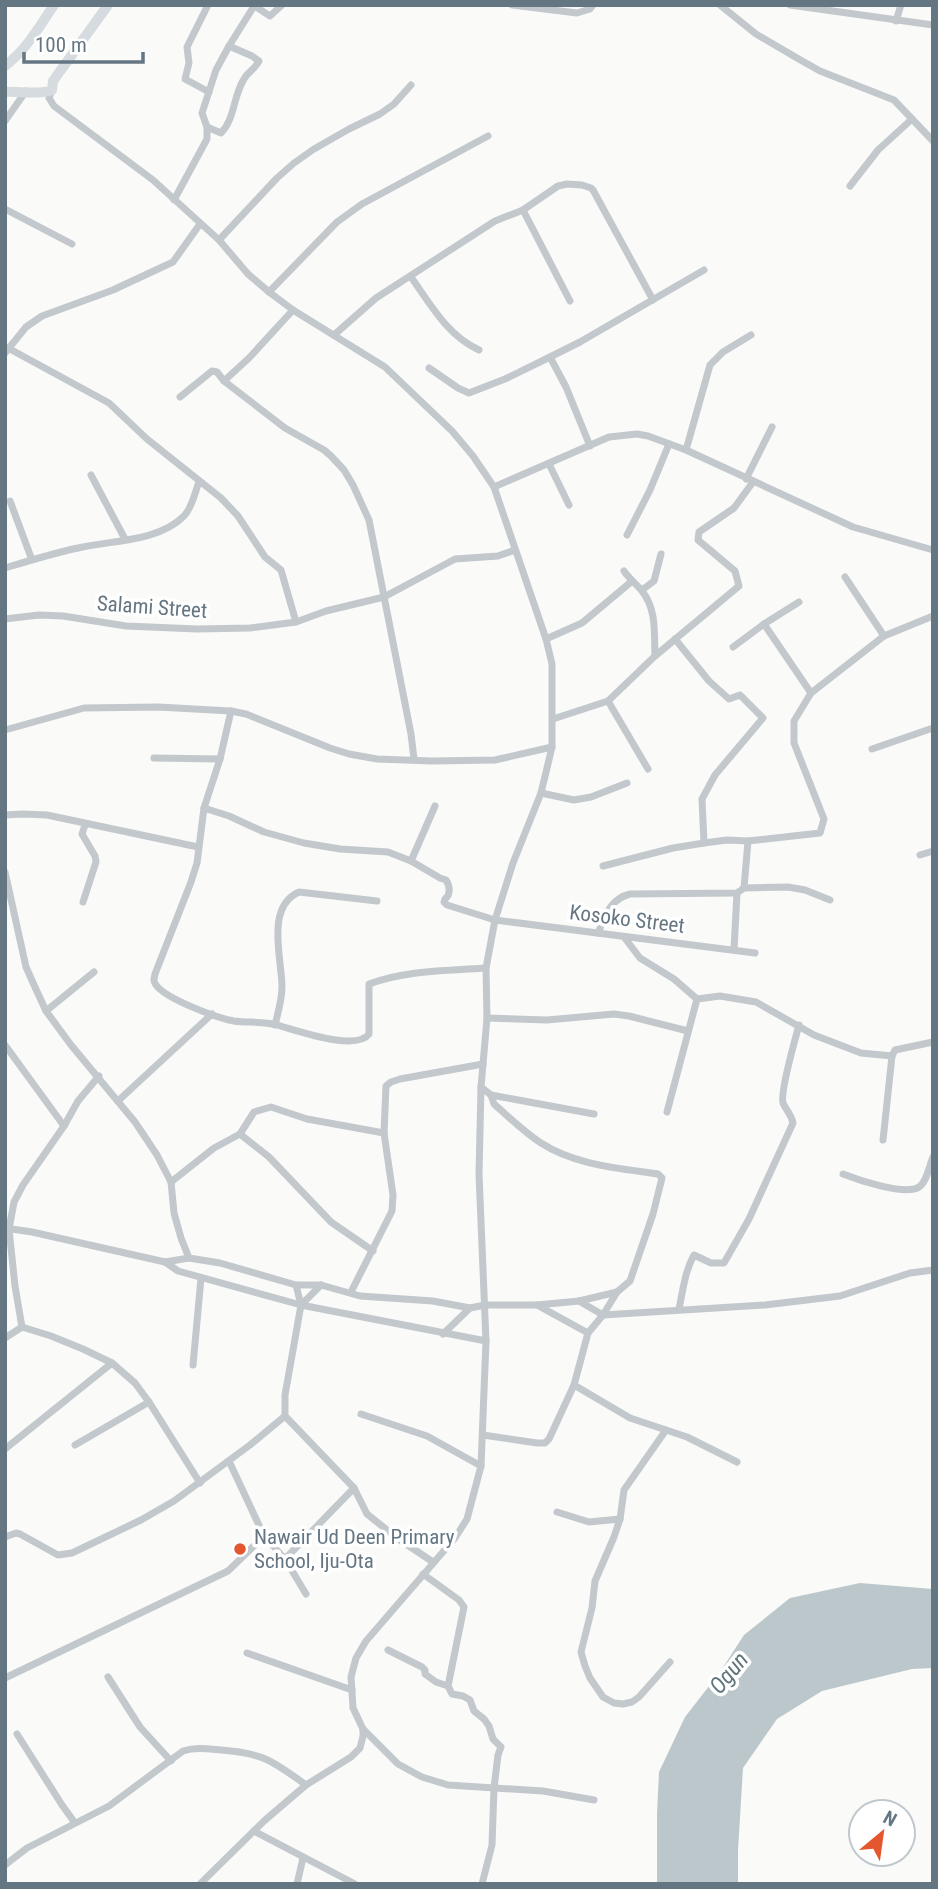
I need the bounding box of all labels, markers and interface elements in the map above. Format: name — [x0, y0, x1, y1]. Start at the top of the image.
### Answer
scale bar — [24, 21, 144, 65]
text: 100 m — [35, 33, 87, 57]
street label: Salami Street — [96, 591, 208, 623]
street label: Kosoko Street — [568, 900, 686, 938]
place label: Nawair Ud Deen Primary School, Iju-Ota — [254, 1525, 455, 1573]
marker: Nawair Ud Deen Primary School, Iju-Ota — [232, 1541, 248, 1557]
water label: Ogun — [704, 1647, 754, 1699]
north arrow — [847, 1798, 917, 1868]
text: N — [879, 1806, 901, 1831]

